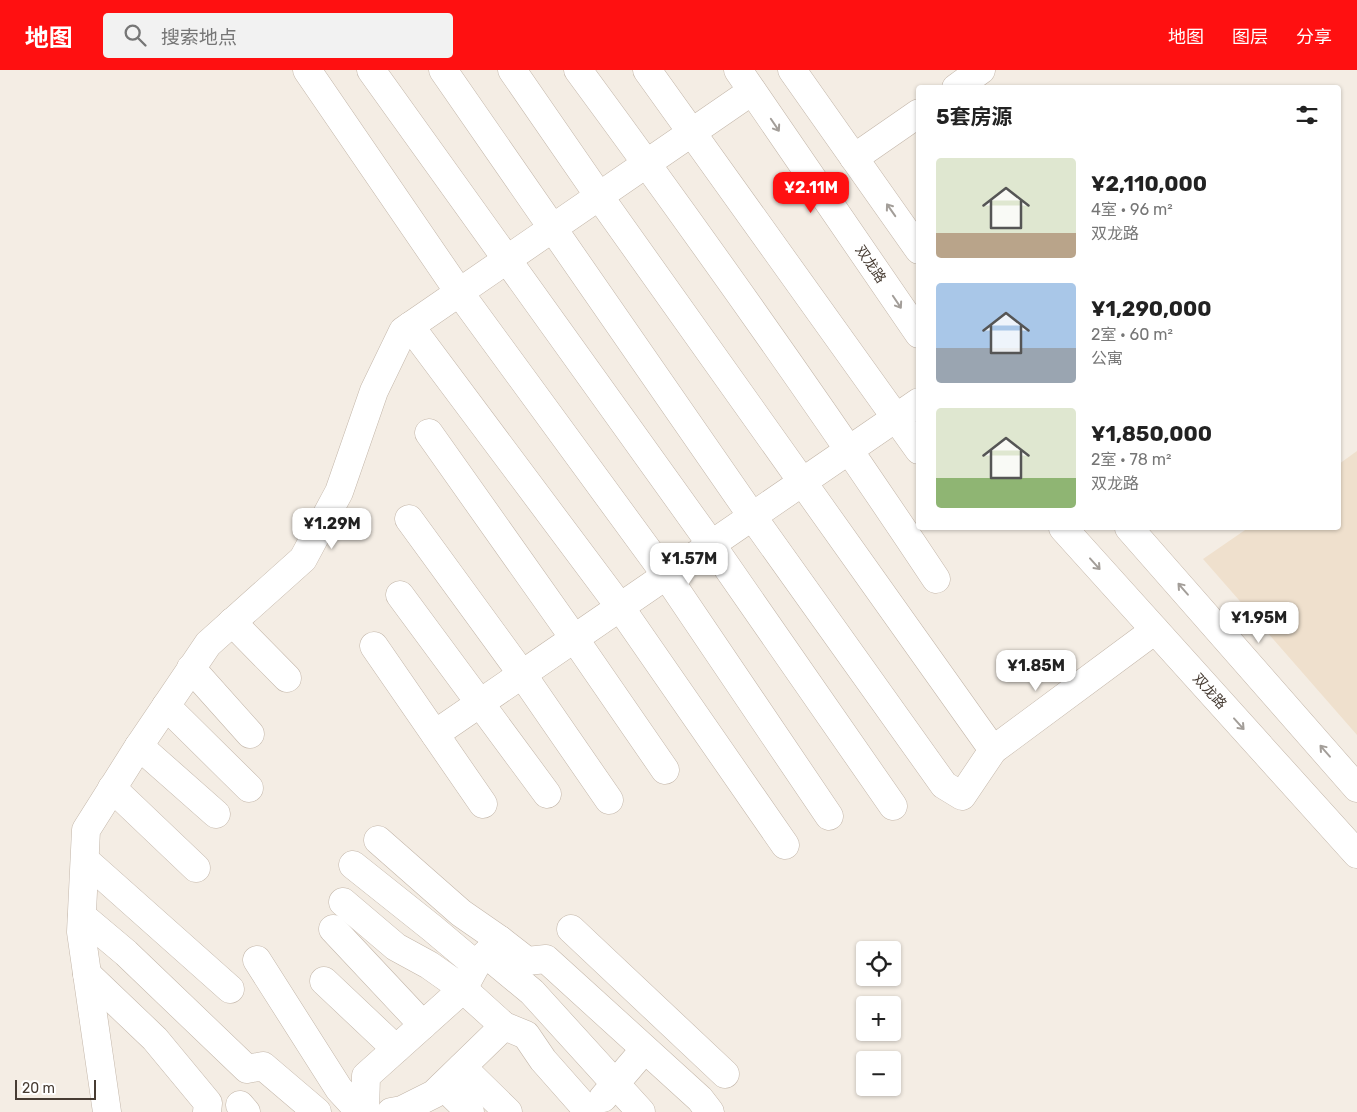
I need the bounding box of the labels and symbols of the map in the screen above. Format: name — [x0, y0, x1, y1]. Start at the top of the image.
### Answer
one-way arrow — [770, 118, 781, 132]
pin: ¥2.11M — [770, 172, 852, 214]
one-way arrow — [886, 203, 896, 217]
street label: 双龙路 — [852, 242, 889, 286]
one-way arrow — [892, 295, 902, 309]
pin: ¥1.29M — [291, 508, 373, 550]
pin: ¥1.57M — [648, 542, 730, 585]
one-way arrow — [1089, 557, 1101, 570]
one-way arrow — [1178, 583, 1189, 596]
pin: ¥1.95M — [1218, 602, 1300, 644]
pin: ¥1.85M — [995, 650, 1077, 692]
street label: 双龙路 — [1189, 670, 1230, 713]
one-way arrow — [1233, 717, 1245, 730]
one-way arrow — [1319, 745, 1331, 758]
scale bar — [15, 1077, 96, 1100]

